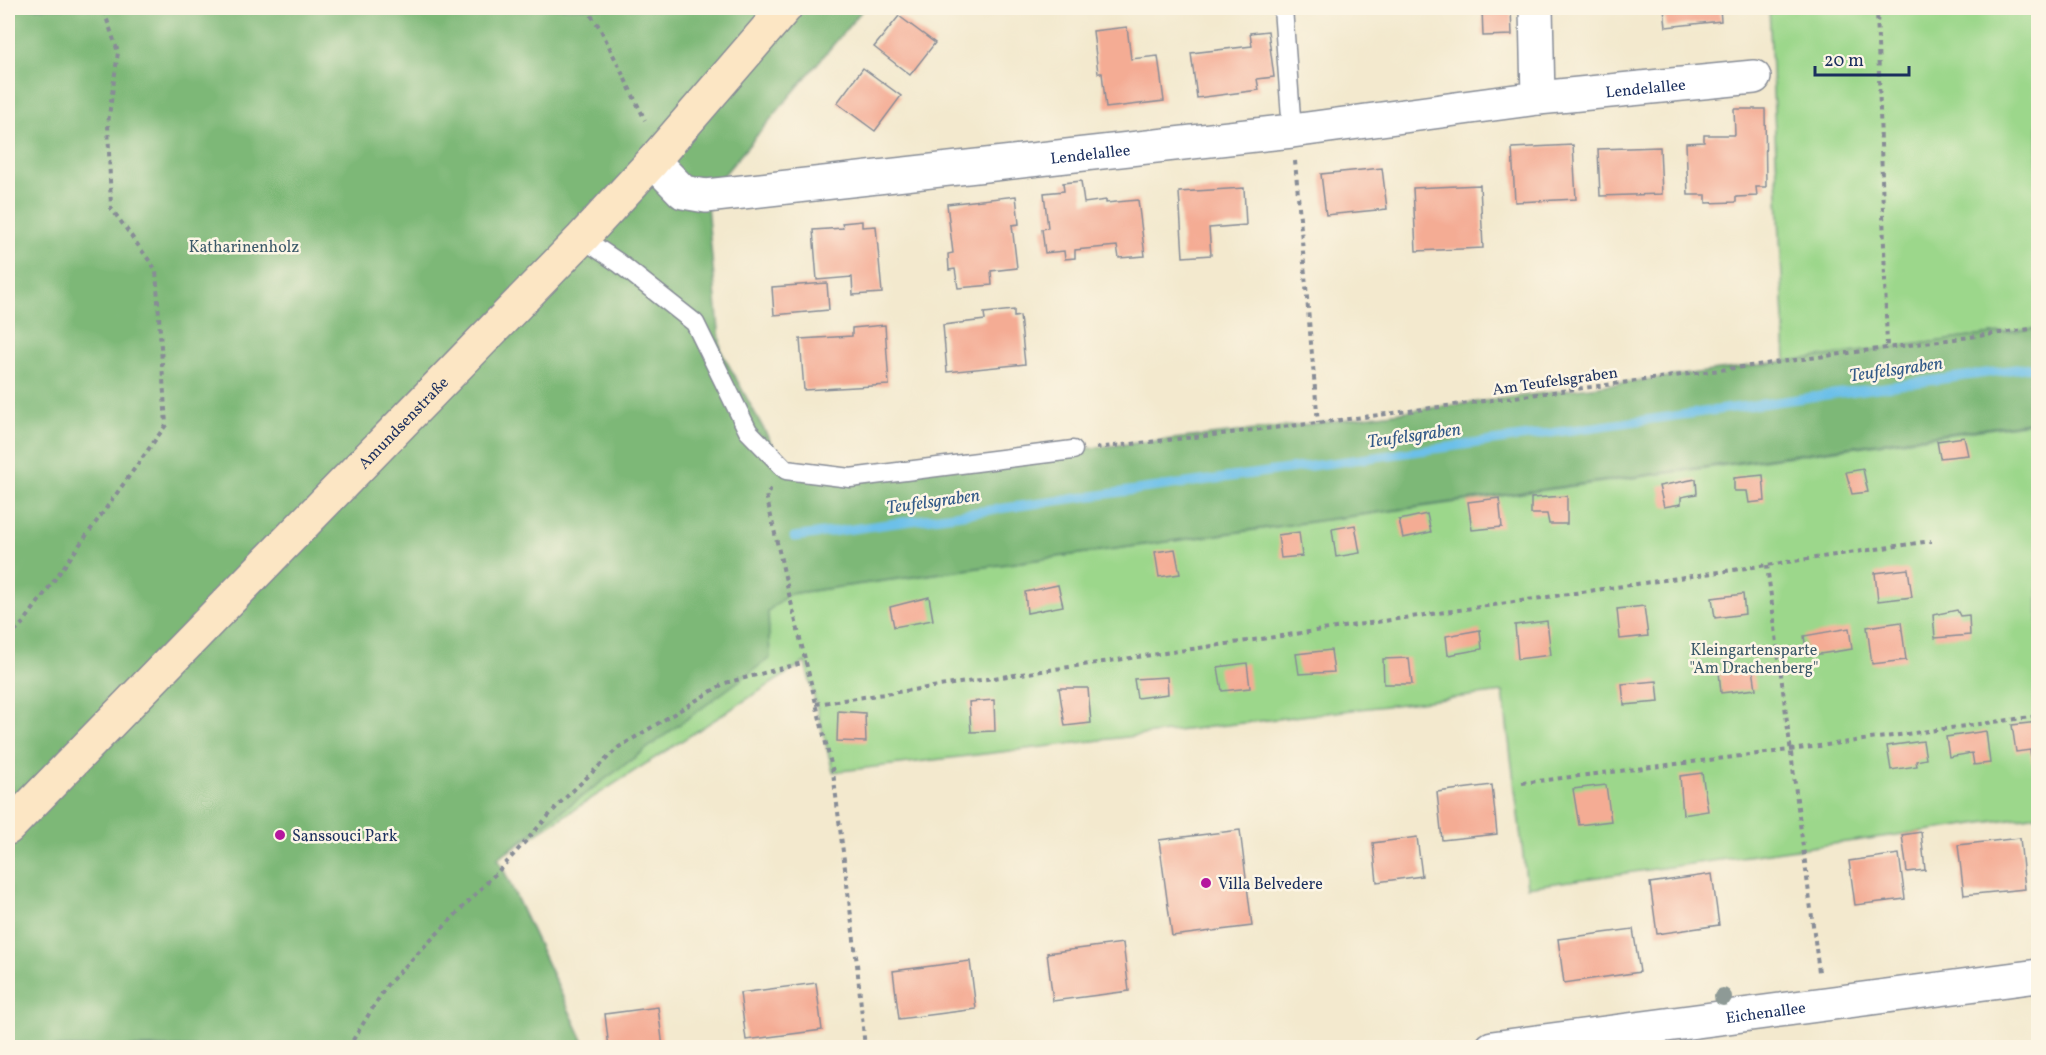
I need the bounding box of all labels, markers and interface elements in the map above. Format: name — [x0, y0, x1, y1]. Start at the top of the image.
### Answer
scale bar — [1815, 39, 1910, 77]
text: 20 m — [1824, 49, 1864, 74]
street label: Lendelallee — [1605, 75, 1687, 104]
street label: Lendelallee — [1049, 140, 1131, 171]
park label: Katharinenholz — [189, 237, 299, 259]
water label: Teufelsgraben — [1848, 352, 1944, 389]
street label: Am Teufelsgraben — [1491, 362, 1619, 402]
street label: Amundsenstraße — [354, 373, 454, 475]
water label: Teufelsgraben — [1366, 418, 1462, 455]
water label: Teufelsgraben — [885, 484, 981, 521]
park label: Kleingartensparte "Am Drachenberg" — [1690, 640, 1819, 680]
place label: Sanssouci Park — [292, 826, 398, 848]
marker: Sanssouci Park — [273, 828, 287, 842]
place label: Villa Belvedere — [1218, 874, 1323, 896]
marker: Villa Belvedere — [1199, 876, 1213, 890]
street label: Eichenallee — [1724, 998, 1807, 1030]

